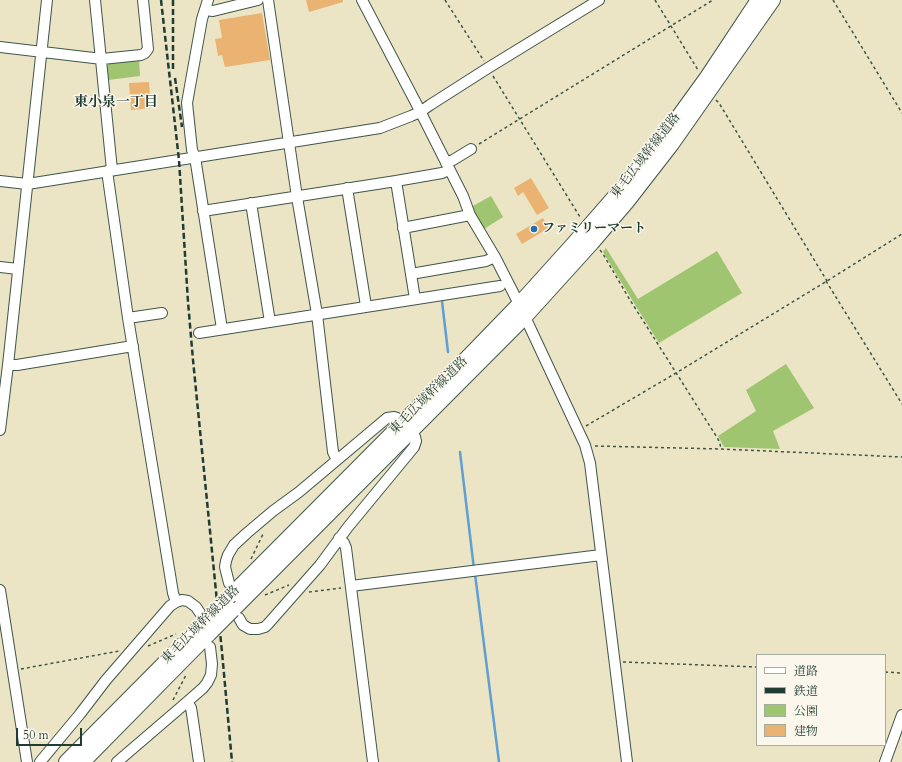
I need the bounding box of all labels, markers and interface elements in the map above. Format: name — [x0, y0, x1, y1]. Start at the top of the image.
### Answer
district label: 東小泉一丁目 — [74, 95, 158, 111]
street label: 東毛広域幹線道路 — [608, 110, 684, 202]
place label: ファミリーマート — [542, 221, 646, 237]
marker: ファミリーマート — [529, 224, 539, 234]
street label: 東毛広域幹線道路 — [387, 354, 471, 438]
street label: 東毛広域幹線道路 — [159, 583, 243, 667]
legend — [756, 654, 886, 746]
text: 道路 — [794, 663, 818, 679]
text: 鉄道 — [794, 683, 818, 699]
text: 公園 — [794, 703, 818, 719]
scale bar — [18, 720, 84, 746]
text: 建物 — [794, 723, 818, 739]
text: 50 m — [23, 727, 49, 743]

